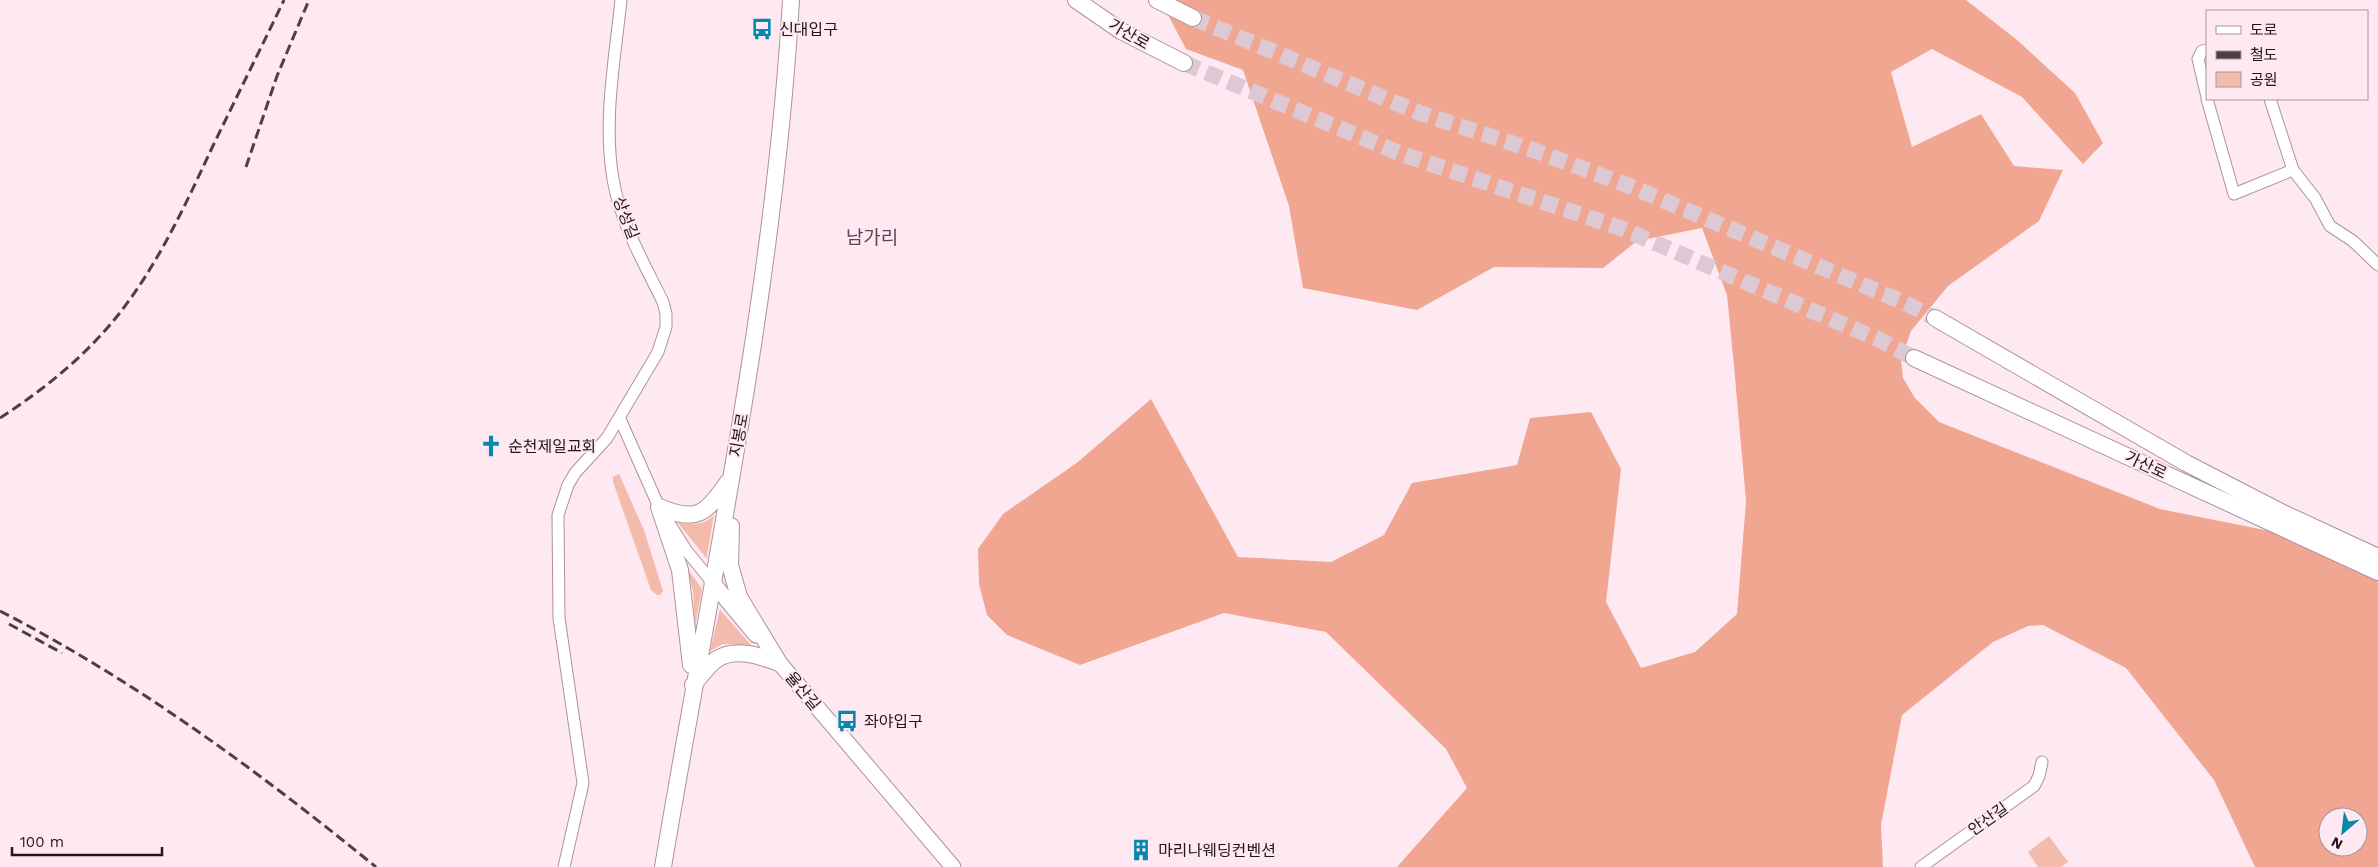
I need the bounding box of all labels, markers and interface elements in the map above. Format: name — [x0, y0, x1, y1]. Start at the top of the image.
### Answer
legend — [2206, 10, 2368, 100]
street label: 가산로 — [1105, 15, 1153, 53]
bus stop icon: 신대입구 — [749, 16, 775, 42]
place label: 신대입구 — [779, 20, 838, 39]
text: 도로 — [2250, 21, 2278, 39]
text: 철도 — [2250, 46, 2278, 64]
text: 공원 — [2250, 71, 2278, 89]
street label: 상성길 — [609, 194, 643, 242]
district label: 남가리 — [846, 226, 898, 249]
street label: 지봉로 — [726, 411, 752, 458]
church icon: 순천제일교회 — [478, 433, 504, 459]
place label: 순천제일교회 — [508, 437, 596, 456]
street label: 가산로 — [2122, 447, 2170, 483]
street label: 율산길 — [782, 668, 824, 714]
bus stop icon: 좌야입구 — [834, 708, 860, 734]
place label: 좌야입구 — [864, 712, 923, 731]
street label: 안산길 — [1964, 799, 2012, 839]
north arrow — [2318, 807, 2368, 857]
scale bar — [12, 824, 162, 856]
text: 100 m — [20, 833, 64, 851]
text: N — [2329, 834, 2345, 853]
building icon: 마리나웨딩컨벤션 — [1128, 837, 1154, 863]
place label: 마리나웨딩컨벤션 — [1158, 841, 1276, 860]

